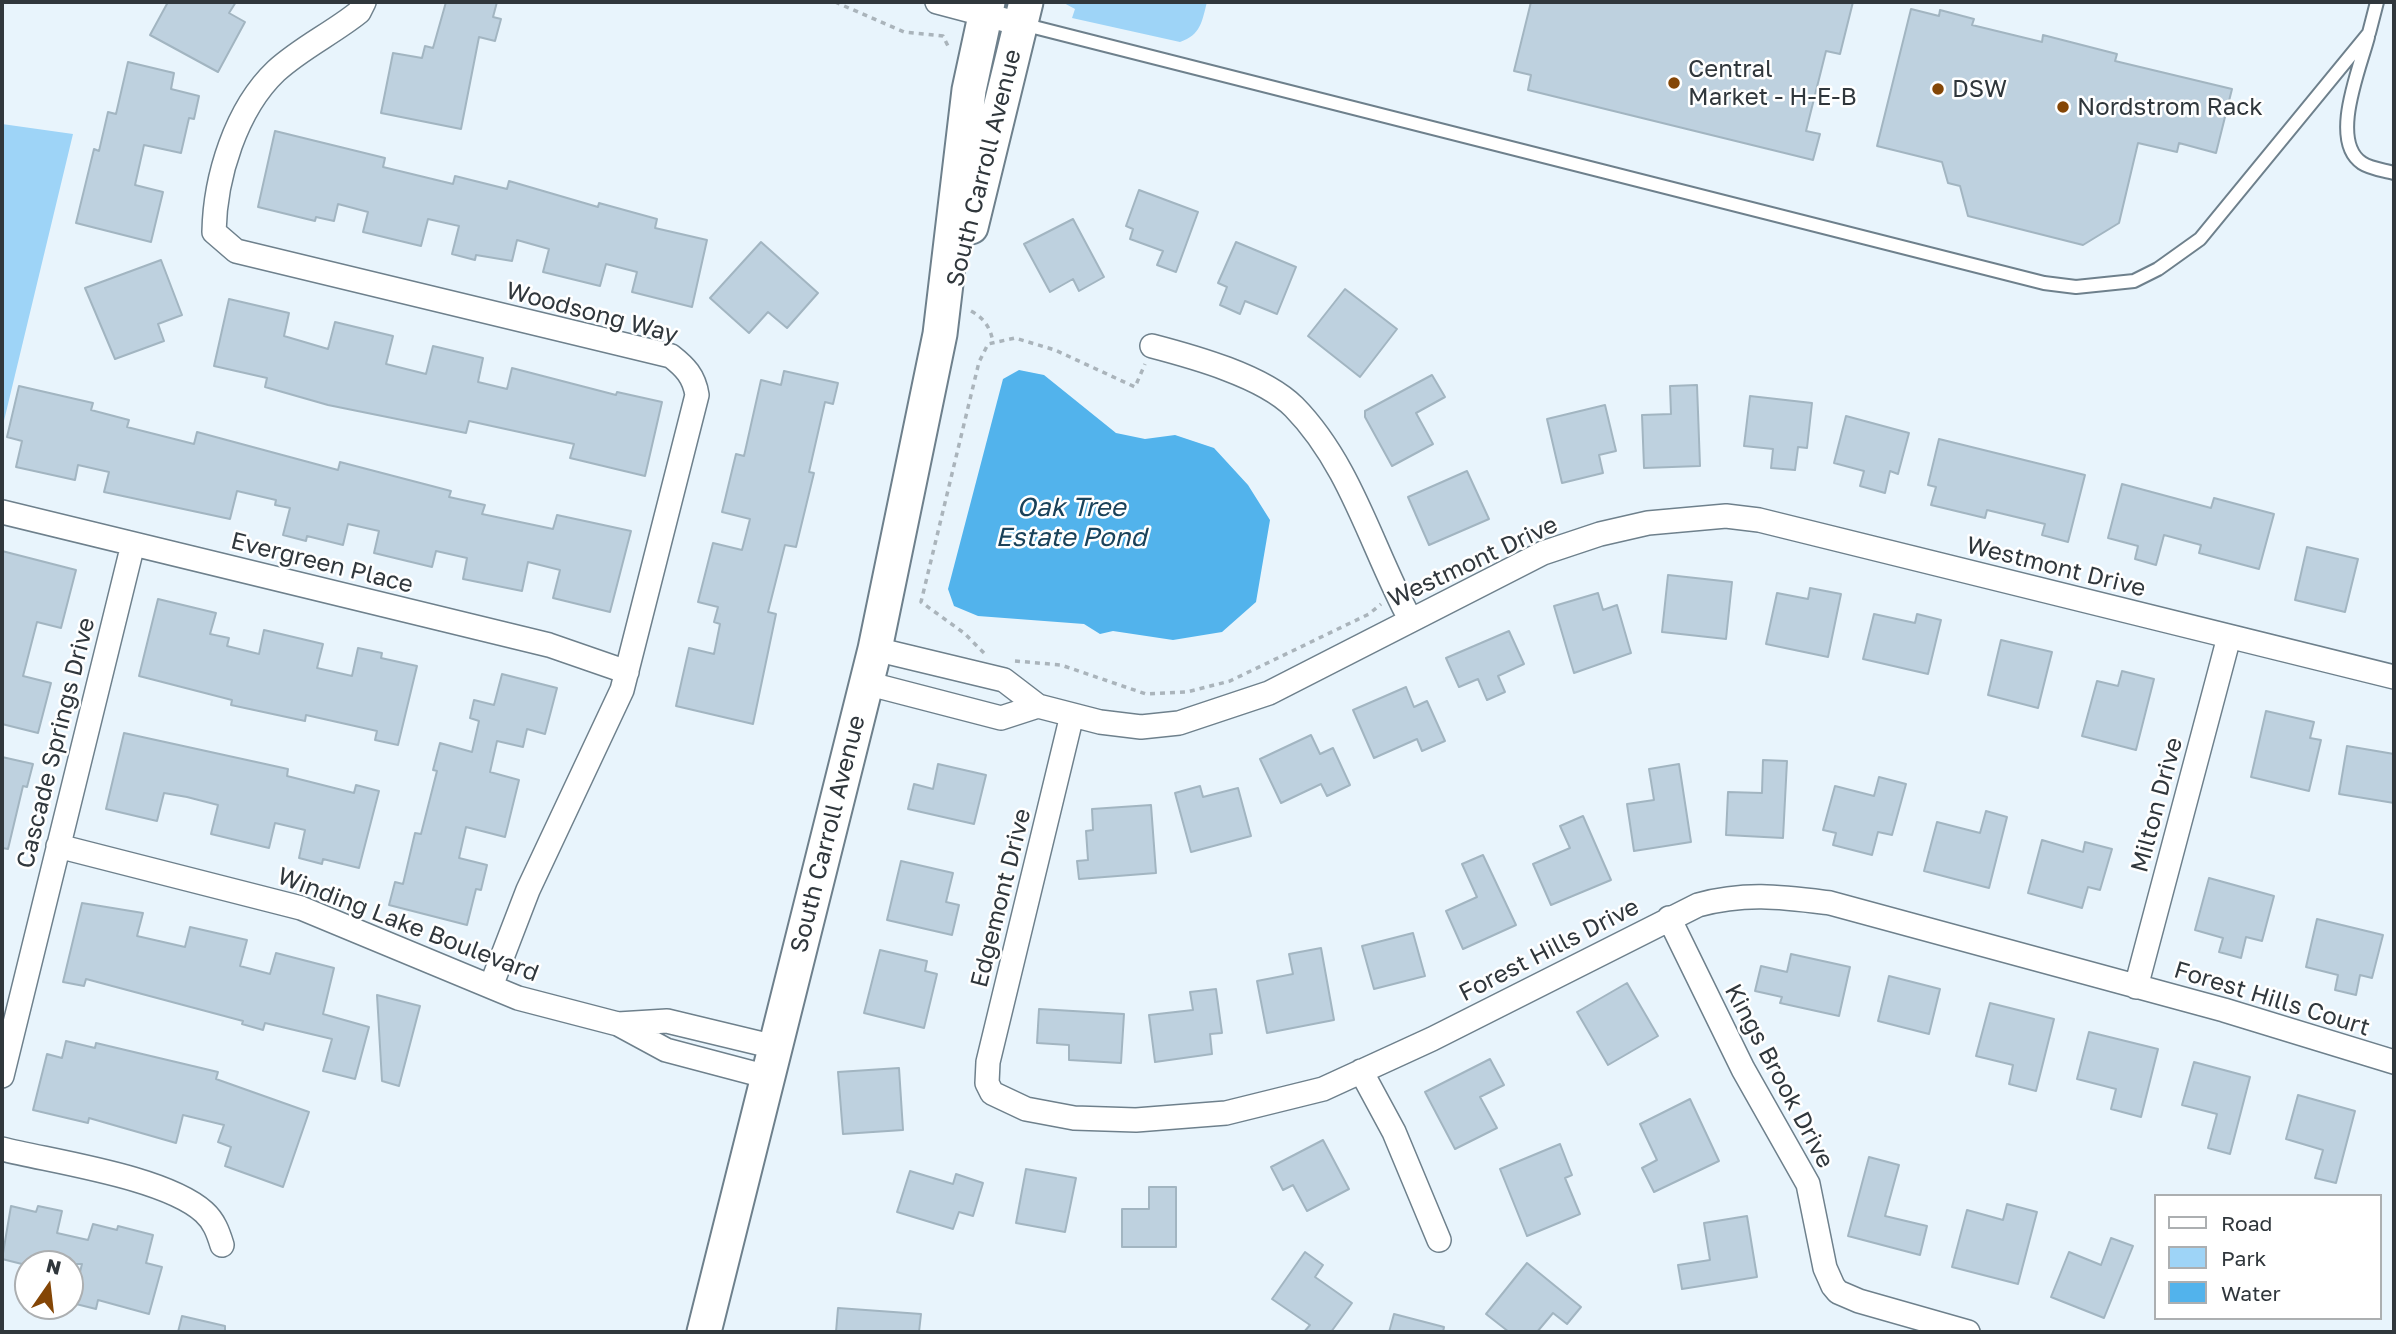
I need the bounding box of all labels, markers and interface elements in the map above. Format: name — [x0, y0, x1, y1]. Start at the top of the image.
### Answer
street label: South Carroll Avenue — [941, 46, 1027, 290]
place label: Central Market - H-E-B — [1688, 55, 1856, 111]
marker: Central Market - H-E-B — [1666, 75, 1682, 91]
place label: DSW — [1952, 75, 2007, 103]
marker: DSW — [1930, 81, 1946, 97]
place label: Nordstrom Rack — [2077, 93, 2263, 121]
marker: Nordstrom Rack — [2055, 99, 2071, 115]
street label: Woodsong Way — [503, 276, 681, 350]
water label: Oak Tree Estate Pond — [996, 492, 1146, 554]
street label: Westmont Drive — [1384, 510, 1562, 614]
street label: Evergreen Place — [228, 526, 416, 600]
street label: Westmont Drive — [1963, 531, 2149, 603]
street label: Cascade Springs Drive — [11, 615, 101, 871]
street label: South Carroll Avenue — [785, 712, 871, 956]
street label: Milton Drive — [2125, 734, 2189, 876]
street label: Edgemont Drive — [965, 806, 1037, 990]
street label: Winding Lake Boulevard — [273, 862, 543, 988]
street label: Forest Hills Drive — [1454, 892, 1644, 1008]
street label: Forest Hills Court — [2171, 956, 2373, 1042]
street label: Kings Brook Drive — [1718, 979, 1840, 1173]
legend — [2154, 1194, 2382, 1320]
text: Road — [2221, 1210, 2272, 1236]
text: Park — [2221, 1245, 2266, 1271]
north arrow — [14, 1250, 84, 1320]
text: N — [44, 1253, 64, 1279]
text: Water — [2221, 1280, 2281, 1306]

